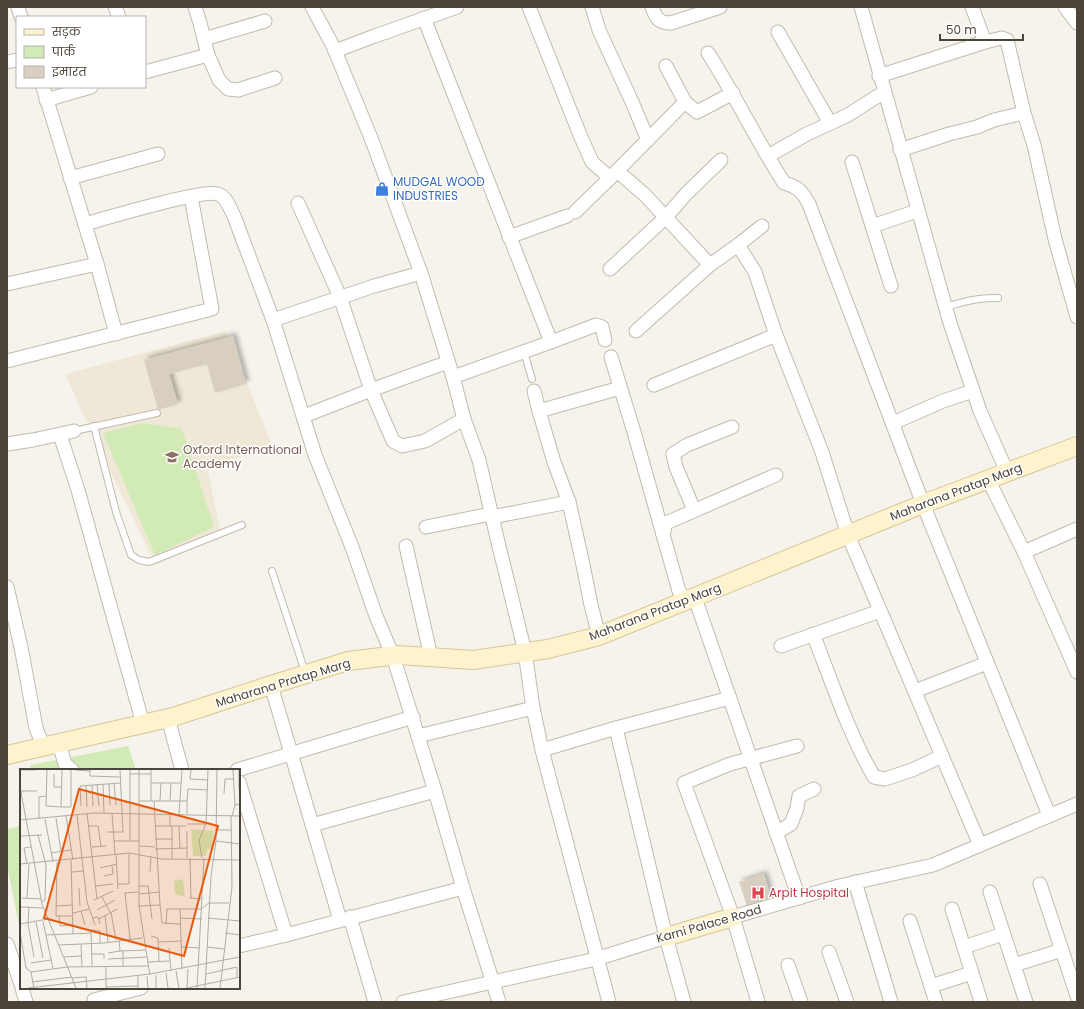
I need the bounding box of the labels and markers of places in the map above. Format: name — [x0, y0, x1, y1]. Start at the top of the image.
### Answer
place label: MUDGAL WOOD INDUSTRIES — [393, 173, 485, 204]
shop icon: MUDGAL WOOD INDUSTRIES — [374, 181, 390, 197]
place label: Oxford International Academy — [183, 441, 302, 472]
school or university icon: Oxford International Academy — [164, 449, 180, 465]
place label: Arpit Hospital — [769, 884, 849, 901]
hospital icon: Arpit Hospital — [750, 885, 766, 901]

